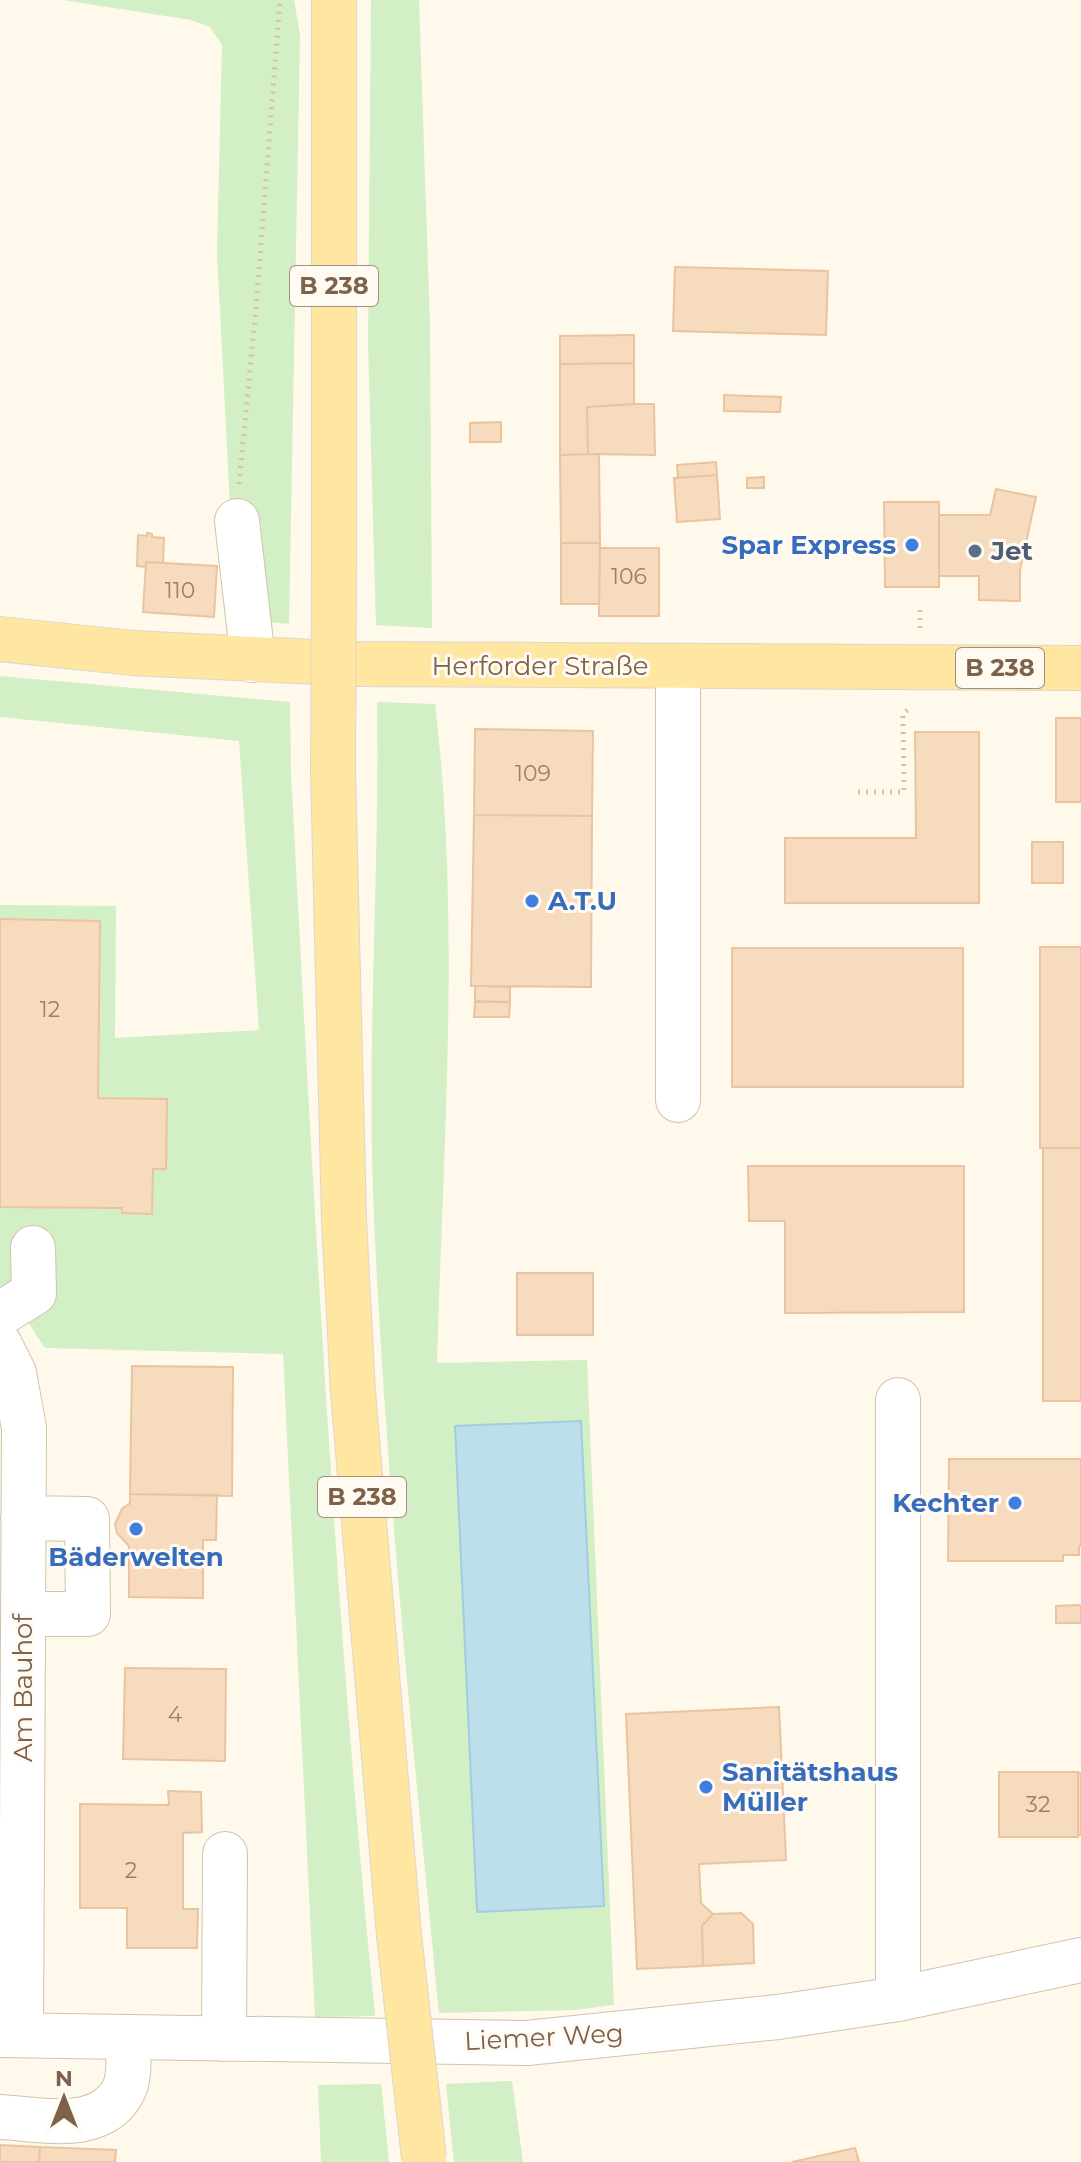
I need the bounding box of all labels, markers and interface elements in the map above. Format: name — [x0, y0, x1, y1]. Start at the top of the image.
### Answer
road number: B 238 — [290, 266, 378, 306]
place label: Spar Express — [721, 529, 896, 561]
place label: Jet — [990, 535, 1033, 567]
marker: Spar Express — [903, 536, 921, 554]
marker: Jet — [966, 542, 984, 560]
house number: 106 — [611, 563, 647, 590]
house number: 110 — [165, 577, 195, 604]
road number: B 238 — [956, 648, 1044, 688]
street label: Herforder Straße — [431, 650, 649, 682]
house number: 109 — [515, 760, 551, 787]
place label: A.T.U — [547, 885, 617, 917]
marker: A.T.U — [523, 892, 541, 910]
house number: 12 — [40, 996, 60, 1023]
road number: B 238 — [318, 1477, 406, 1517]
place label: Kechter — [892, 1487, 999, 1519]
marker: Kechter — [1006, 1494, 1024, 1512]
marker: Bäderwelten — [127, 1520, 145, 1538]
place label: Bäderwelten — [48, 1541, 224, 1573]
street label: Am Bauhof — [7, 1613, 39, 1762]
house number: 4 — [168, 1701, 183, 1728]
place label: Sanitätshaus Müller — [722, 1756, 898, 1818]
marker: Sanitätshaus Müller — [697, 1778, 715, 1796]
house number: 32 — [1026, 1791, 1050, 1818]
house number: 2 — [125, 1857, 137, 1884]
street label: Liemer Weg — [464, 2017, 624, 2057]
north arrow — [24, 2058, 104, 2138]
text: N — [55, 2065, 73, 2092]

